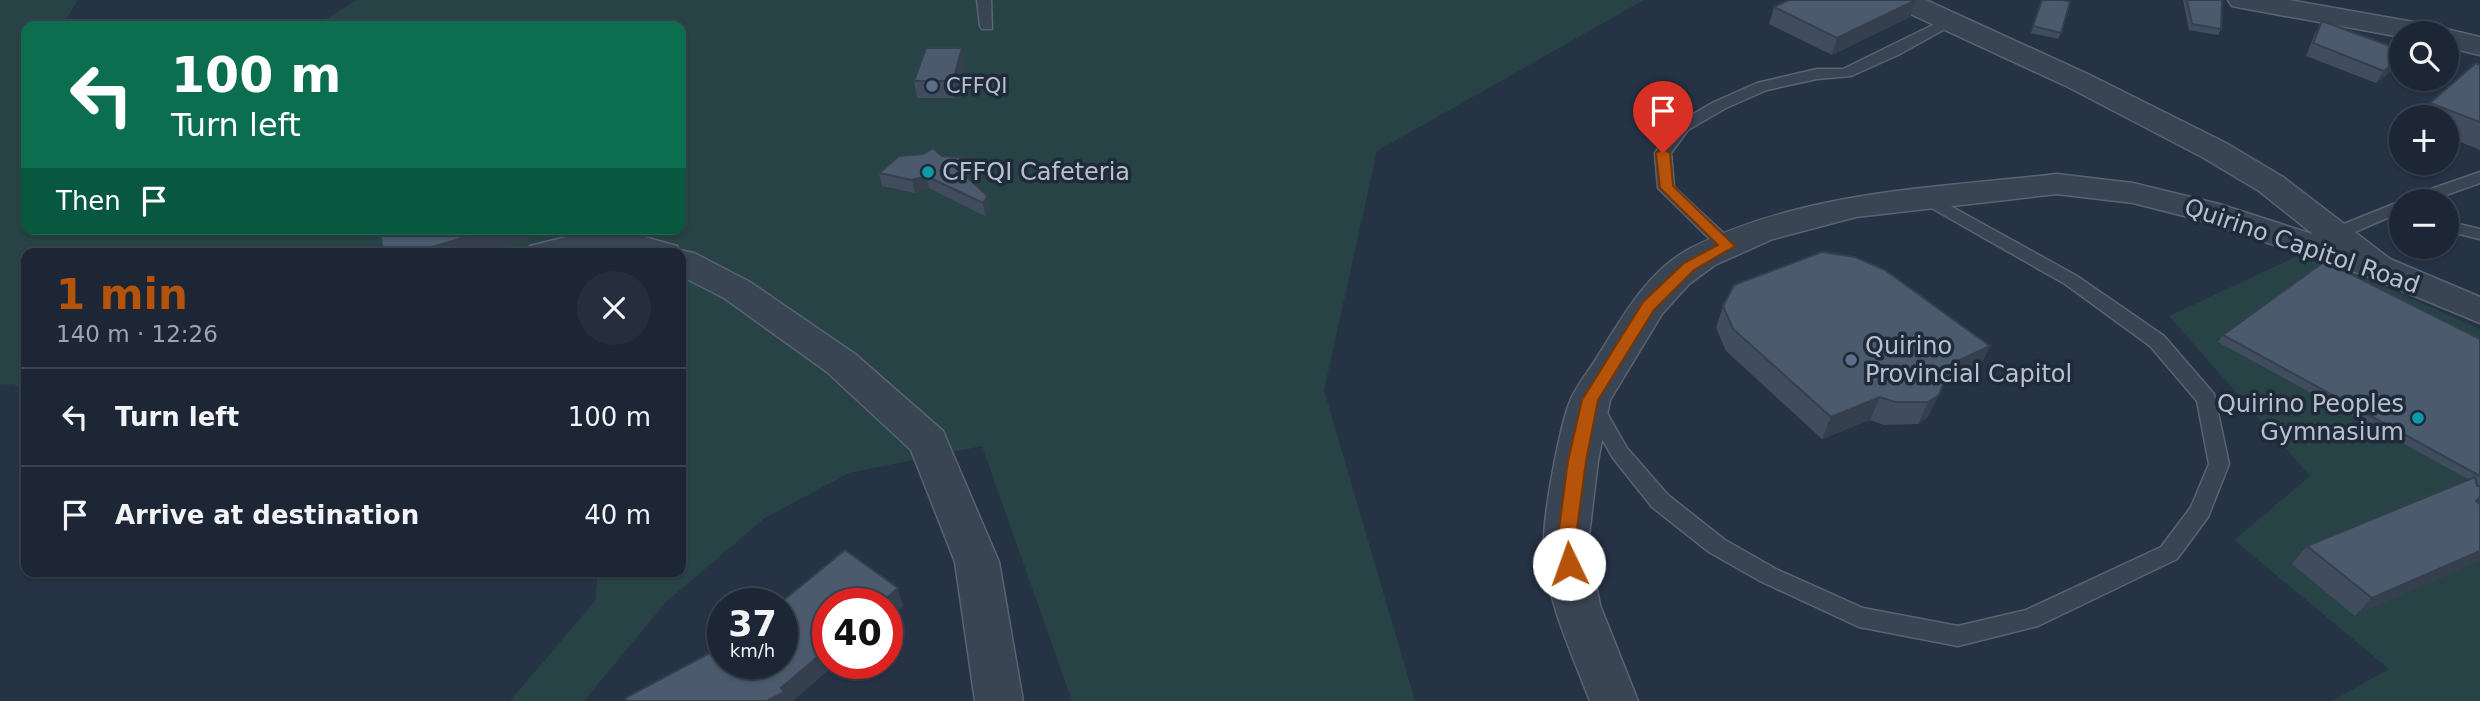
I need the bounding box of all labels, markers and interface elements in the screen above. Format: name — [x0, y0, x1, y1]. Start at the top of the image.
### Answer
map controls — [2389, 21, 2459, 259]
button: search — [2389, 21, 2459, 91]
text: 100 m — [171, 47, 341, 104]
icon: left — [56, 49, 147, 140]
place label: CFFQI — [946, 74, 1008, 98]
marker: CFFQI — [924, 78, 940, 94]
pin — [1633, 81, 1693, 153]
icon: arrive — [1644, 92, 1682, 130]
button: + — [2389, 105, 2459, 175]
text: Turn left — [171, 106, 301, 144]
place label: CFFQI Cafeteria — [942, 158, 1130, 186]
marker: CFFQI Cafeteria — [920, 164, 936, 180]
icon: arrive — [135, 182, 173, 220]
text: Then — [56, 186, 121, 216]
button: − — [2389, 189, 2459, 259]
street label: Quirino Capitol Road — [2181, 193, 2423, 299]
text: 1 min — [56, 270, 188, 319]
button: close — [577, 271, 651, 345]
text: 140 m · 12:26 — [56, 321, 218, 347]
place label: Quirino Provincial Capitol — [1865, 332, 2072, 388]
marker: Quirino Provincial Capitol — [1843, 352, 1859, 368]
place label: Quirino Peoples Gymnasium — [2217, 390, 2404, 446]
icon: left — [56, 398, 94, 436]
text: Turn left — [115, 402, 239, 432]
text: 100 m — [568, 402, 651, 432]
marker: Quirino Peoples Gymnasium — [2410, 410, 2426, 426]
icon: arrive — [56, 496, 94, 534]
text: Arrive at destination — [115, 500, 419, 530]
text: 40 m — [584, 500, 651, 530]
position arrow — [1532, 527, 1606, 601]
speed limit sign: 40 — [812, 588, 903, 679]
text: 37 — [728, 604, 777, 644]
text: km/h — [730, 640, 775, 661]

